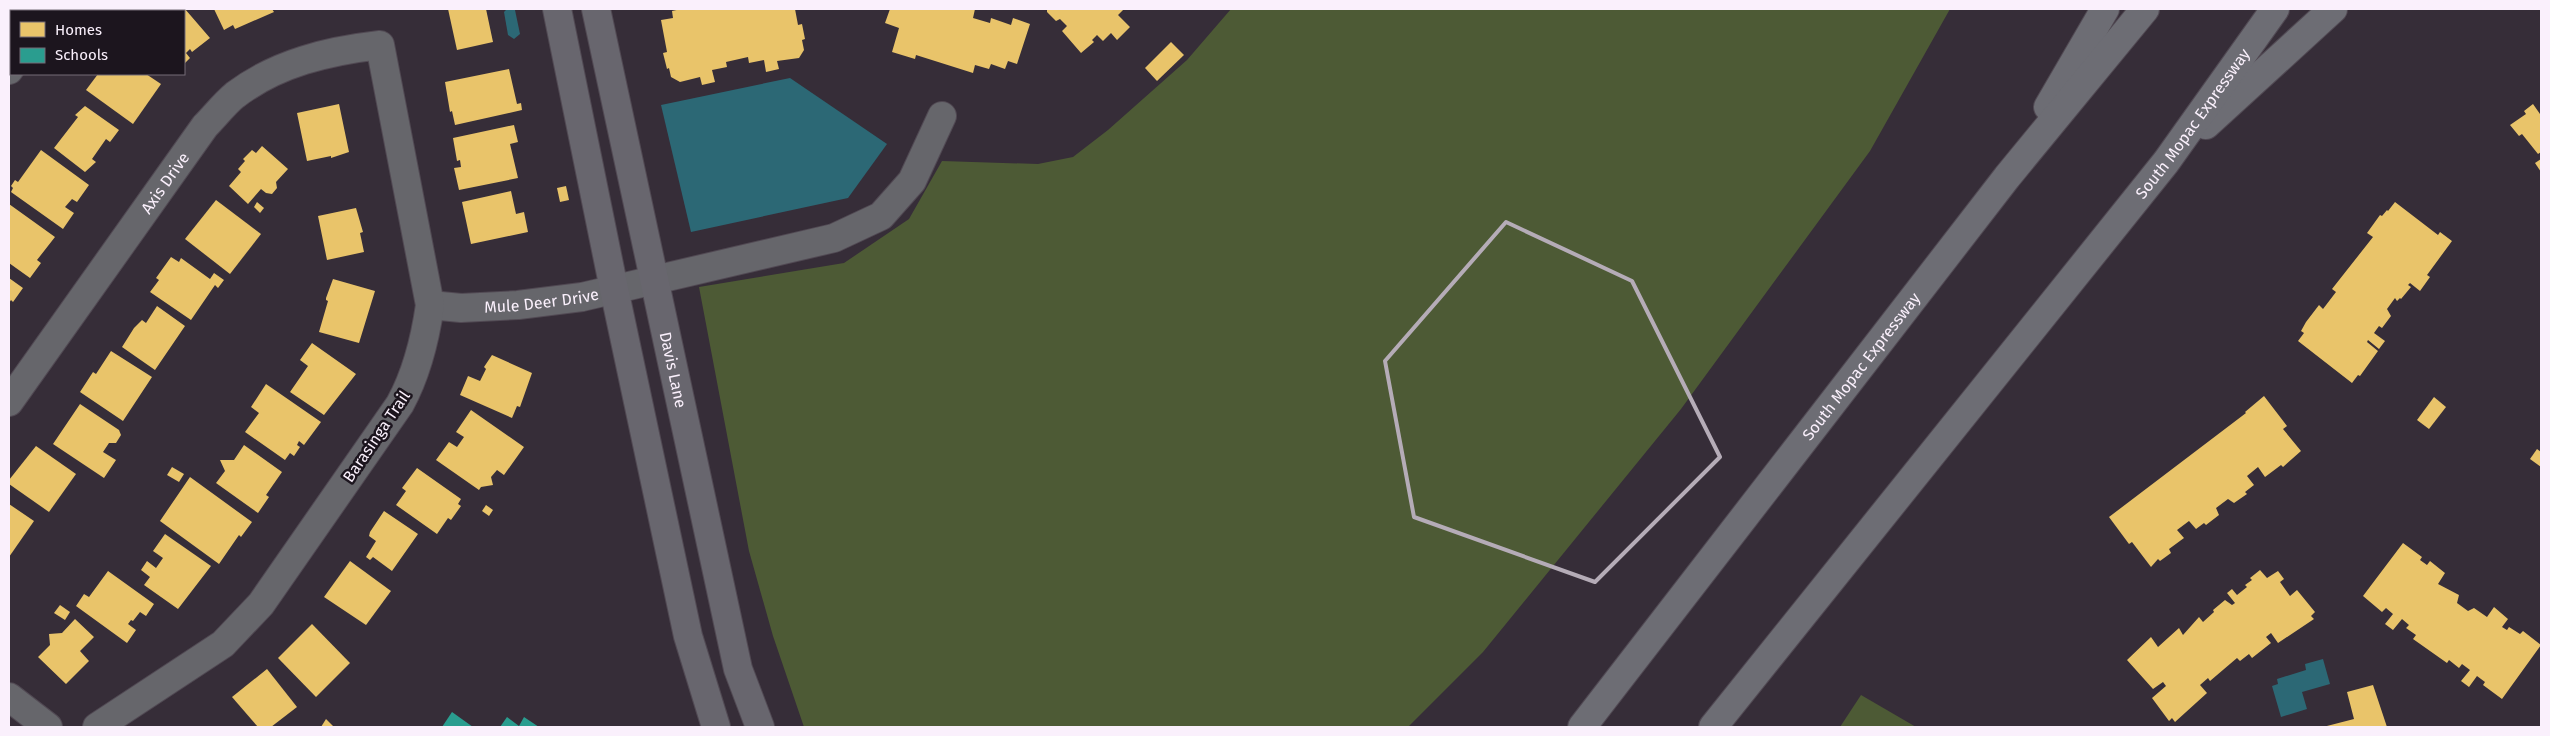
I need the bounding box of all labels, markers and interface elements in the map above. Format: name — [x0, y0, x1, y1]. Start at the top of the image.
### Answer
legend — [10, 10, 185, 75]
text: Homes — [55, 21, 102, 39]
street label: South Mopac Expressway — [2132, 45, 2254, 202]
text: Schools — [55, 46, 108, 64]
street label: Axis Drive — [137, 149, 193, 217]
street label: Mule Deer Drive — [484, 284, 601, 317]
street label: South Mopac Expressway — [1798, 289, 1924, 444]
street label: Davis Lane — [656, 330, 691, 410]
street label: Barasinga Trail — [339, 387, 414, 486]

